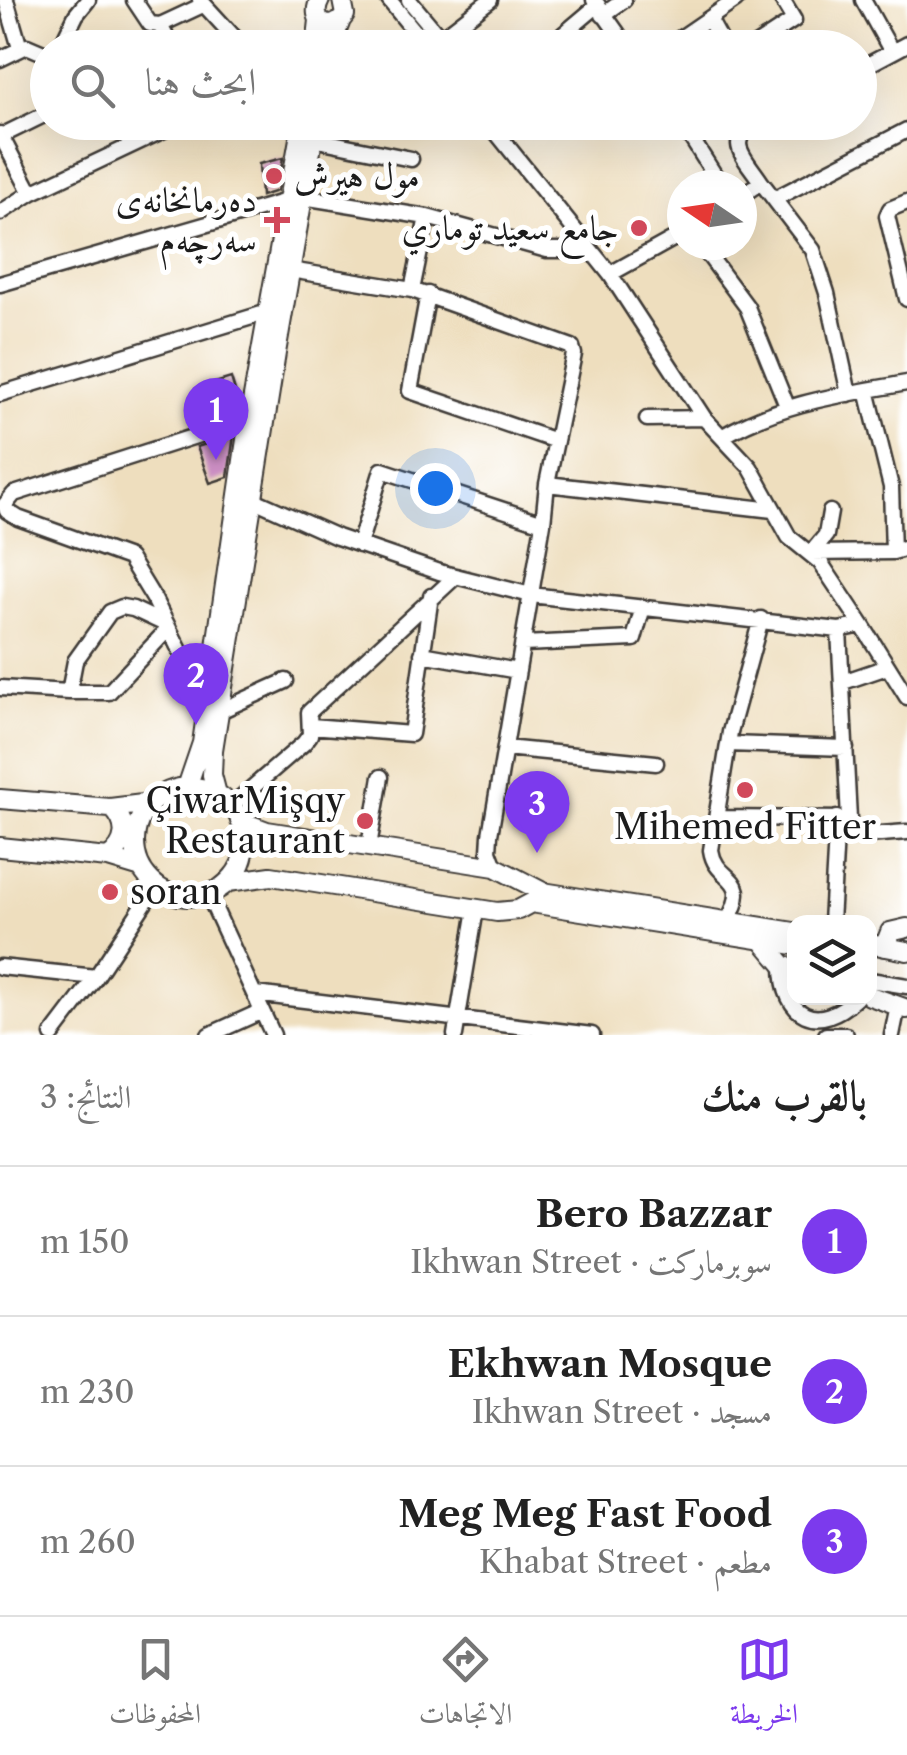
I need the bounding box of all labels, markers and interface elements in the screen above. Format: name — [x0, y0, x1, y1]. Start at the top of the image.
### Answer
search box — [30, 30, 877, 140]
icon: search — [65, 58, 120, 113]
text: ابحث هنا — [145, 58, 256, 105]
place label: مول هيرش — [294, 154, 420, 198]
marker: مول هيرش — [263, 165, 285, 187]
north arrow — [667, 170, 757, 260]
place label: دەرمانخانەی سەرچەم — [116, 178, 257, 271]
place label: جامع سعيد توماري — [401, 206, 619, 259]
marker: دەرمانخانەی سەرچەم — [266, 209, 288, 231]
marker: جامع سعيد توماري — [628, 217, 650, 239]
pin: 1 — [184, 378, 248, 460]
your location — [410, 463, 461, 514]
pin: 2 — [164, 642, 228, 725]
pin: 3 — [504, 770, 570, 853]
place label: ÇiwarMişqy Restaurant — [145, 779, 346, 862]
marker: Mihemed Fitter — [734, 779, 756, 801]
place label: Mihemed Fitter — [614, 805, 877, 848]
marker: ÇiwarMişqy Restaurant — [354, 810, 376, 832]
place label: soran — [130, 870, 222, 913]
marker: soran — [99, 881, 121, 903]
map controls — [787, 915, 877, 1005]
button: layers — [787, 915, 877, 1005]
text: بالقرب منك — [701, 1069, 867, 1121]
text: النتائج: 3 — [40, 1077, 131, 1116]
text: Bero Bazzar — [535, 1190, 772, 1237]
text: 150 m — [40, 1222, 129, 1261]
text: 1 — [827, 1222, 842, 1261]
text: سوبرماركت · Ikhwan Street — [410, 1242, 772, 1281]
text: Ekhwan Mosque — [447, 1340, 772, 1387]
text: 230 m — [40, 1372, 135, 1411]
text: 2 — [825, 1372, 844, 1411]
text: مسجد · Ikhwan Street — [472, 1392, 772, 1431]
text: Meg Meg Fast Food — [398, 1490, 772, 1537]
text: 260 m — [40, 1522, 136, 1561]
text: 3 — [825, 1522, 844, 1561]
text: مطعم · Khabat Street — [479, 1542, 772, 1581]
tab: المحفوظات — [109, 1632, 201, 1741]
tab: الاتجاهات — [419, 1632, 512, 1741]
tab: الخريطة — [730, 1632, 798, 1741]

